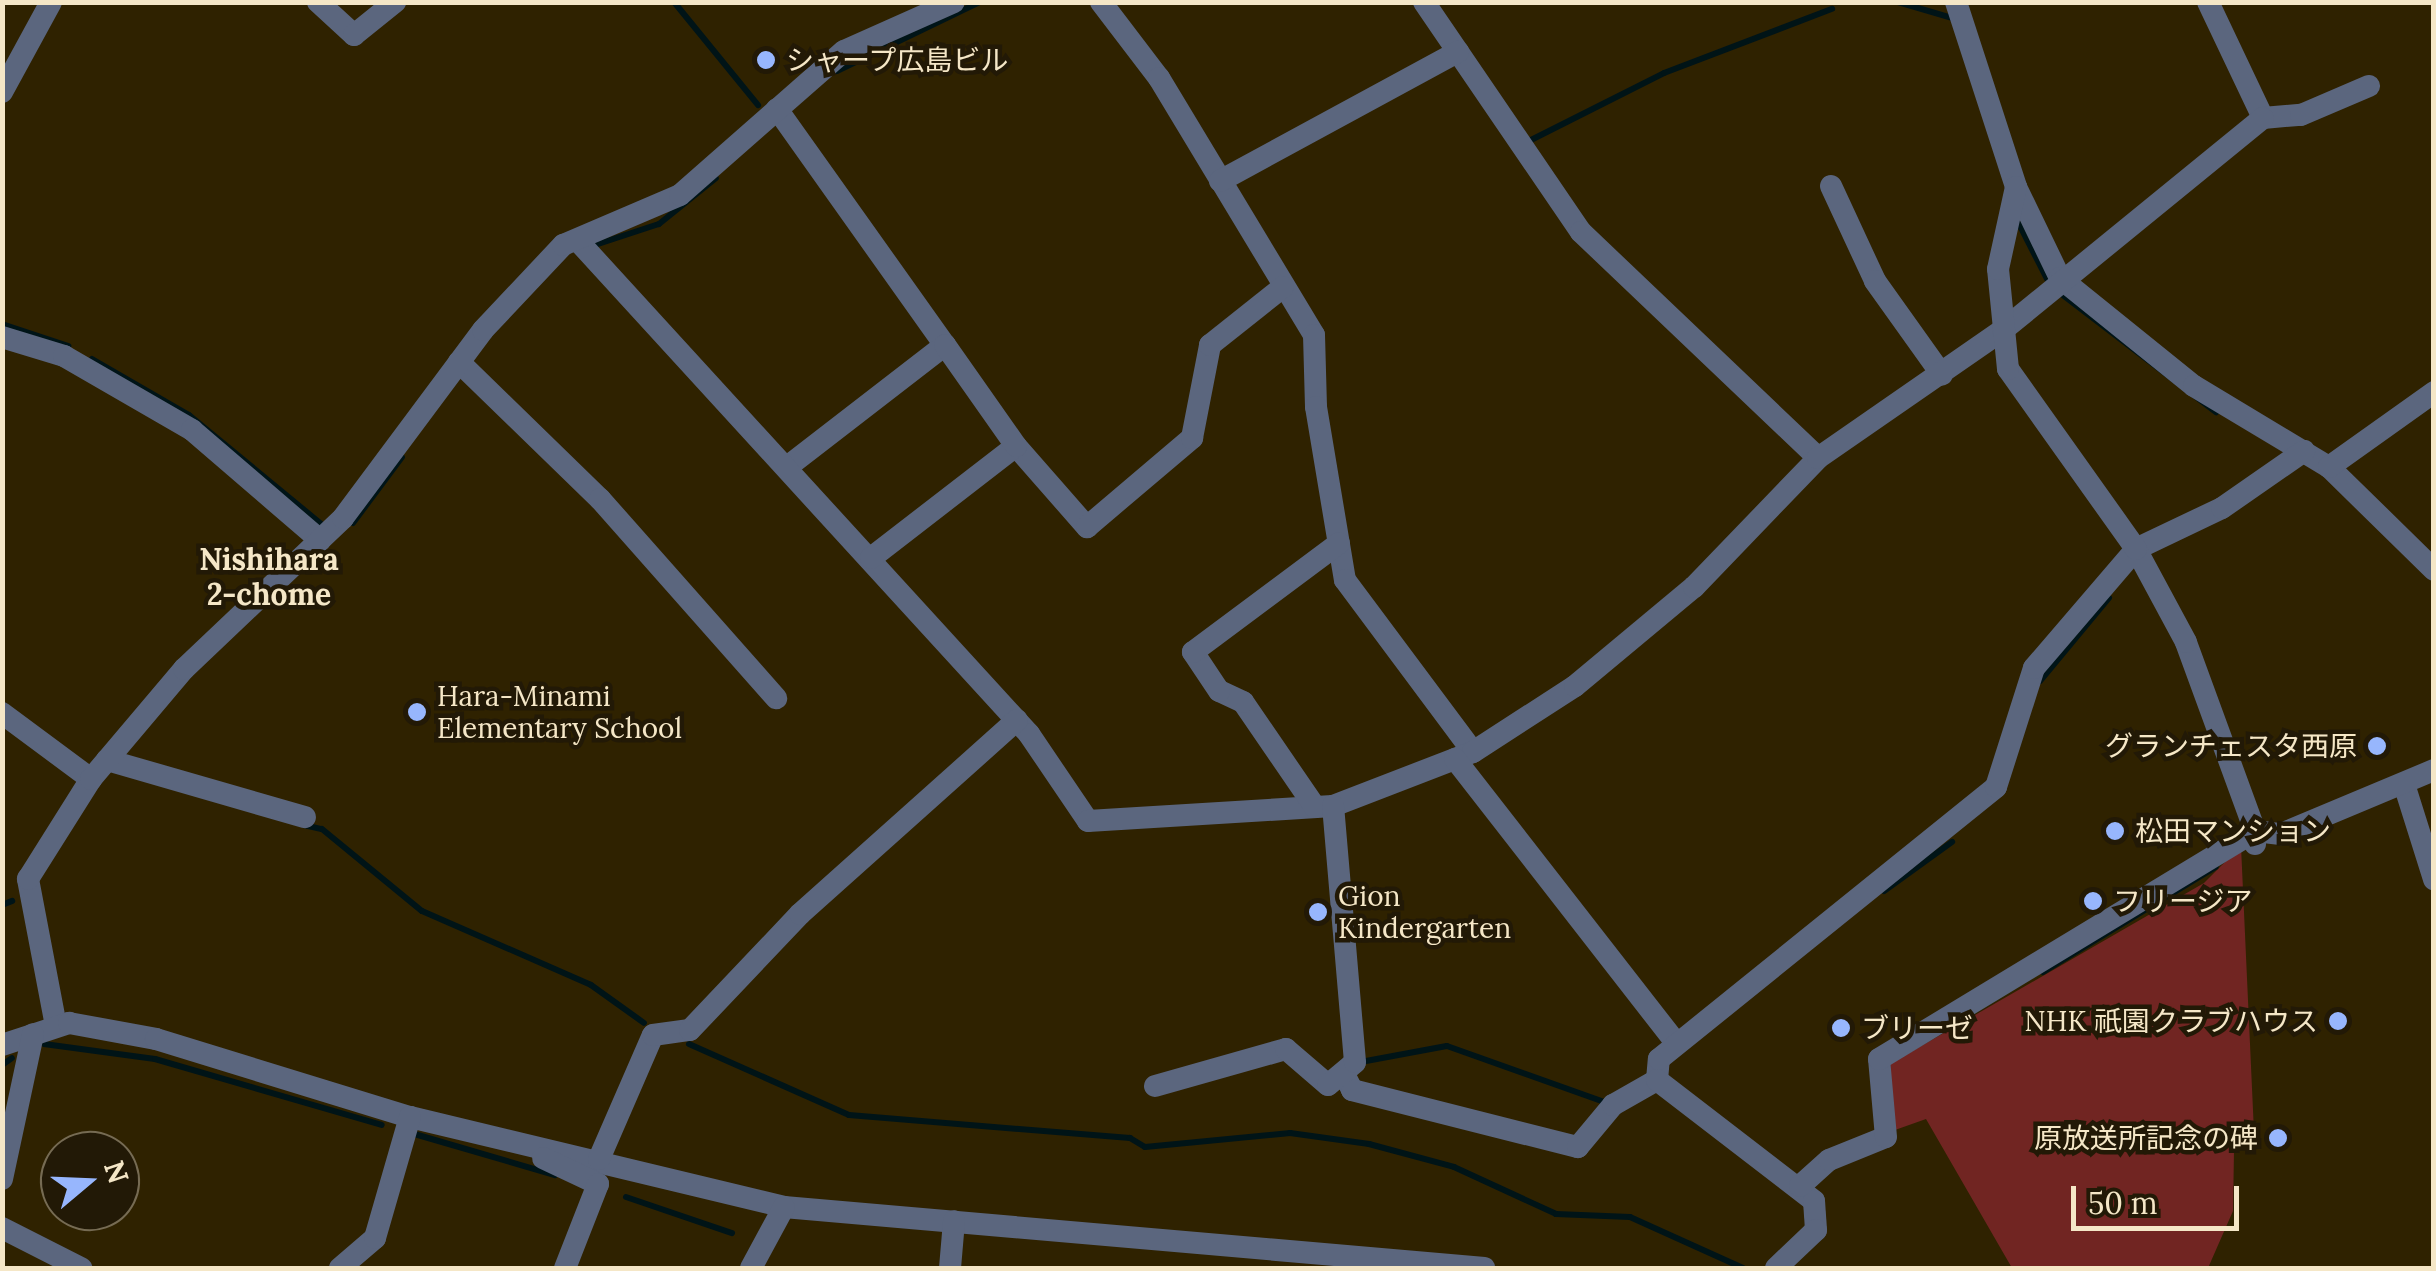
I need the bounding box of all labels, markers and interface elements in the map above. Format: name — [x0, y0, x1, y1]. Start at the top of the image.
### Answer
place label: シャープ広島ビル — [786, 43, 1010, 77]
marker: シャープ広島ビル — [755, 49, 777, 71]
district label: Nishihara 2-chome — [199, 541, 339, 612]
place label: Hara-Minami Elementary School — [437, 679, 682, 745]
marker: Hara-Minami Elementary School — [406, 701, 428, 723]
place label: グランチェスタ西原 — [2105, 729, 2357, 763]
marker: グランチェスタ西原 — [2366, 735, 2388, 757]
place label: 松田マンション — [2135, 814, 2331, 848]
marker: 松田マンション — [2104, 820, 2126, 842]
place label: Gion Kindergarten — [1338, 879, 1511, 945]
place label: フリージア — [2113, 884, 2253, 918]
marker: フリージア — [2082, 890, 2104, 912]
marker: Gion Kindergarten — [1307, 901, 1329, 923]
place label: NHK 祇園クラブハウス — [2024, 1004, 2318, 1038]
marker: NHK 祇園クラブハウス — [2327, 1010, 2349, 1032]
place label: ブリーゼ — [1861, 1011, 1973, 1045]
marker: ブリーゼ — [1830, 1017, 1852, 1039]
place label: 原放送所記念の碑 — [2034, 1121, 2258, 1155]
marker: 原放送所記念の碑 — [2267, 1127, 2289, 1149]
north arrow — [40, 1131, 140, 1231]
text: N — [96, 1156, 137, 1188]
scale bar — [2076, 1166, 2244, 1228]
text: 50 m — [2088, 1184, 2158, 1222]

